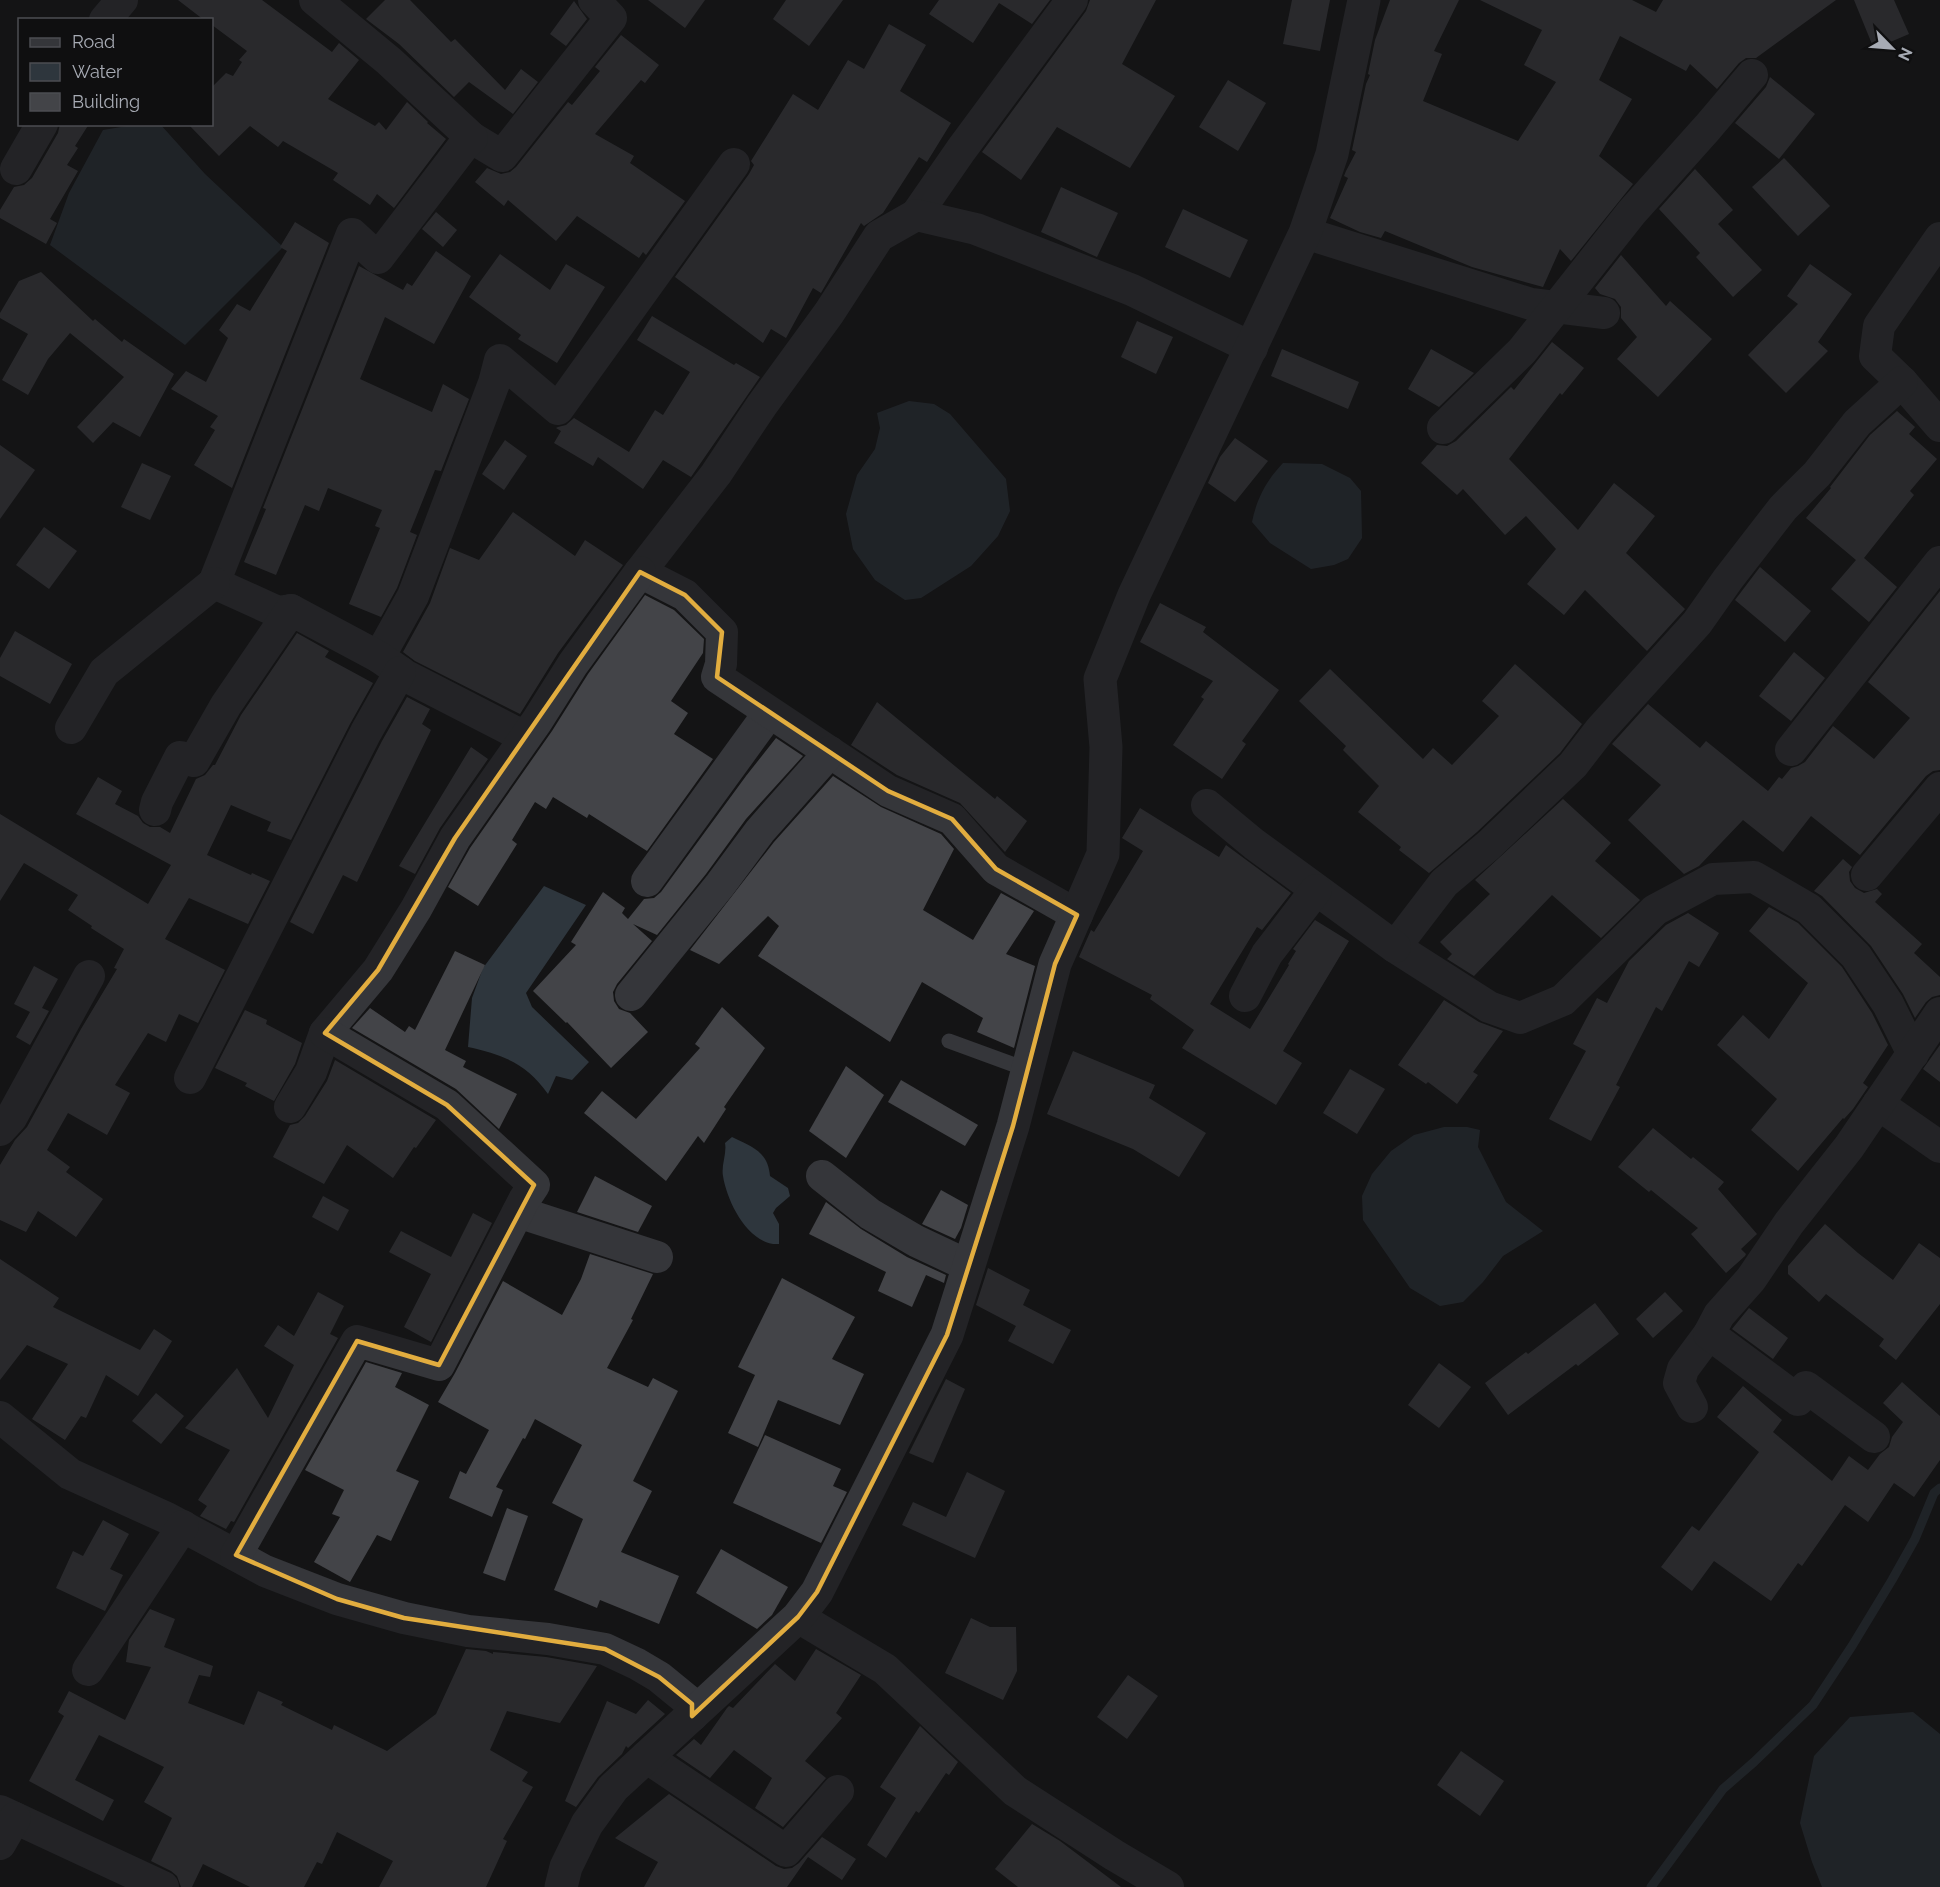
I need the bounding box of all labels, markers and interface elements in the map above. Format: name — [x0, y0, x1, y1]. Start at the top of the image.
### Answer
legend — [18, 18, 213, 126]
north arrow — [1862, 18, 1922, 78]
text: Road — [72, 31, 115, 52]
text: N — [1894, 45, 1916, 64]
text: Water — [72, 61, 123, 82]
text: Building — [72, 91, 140, 112]

